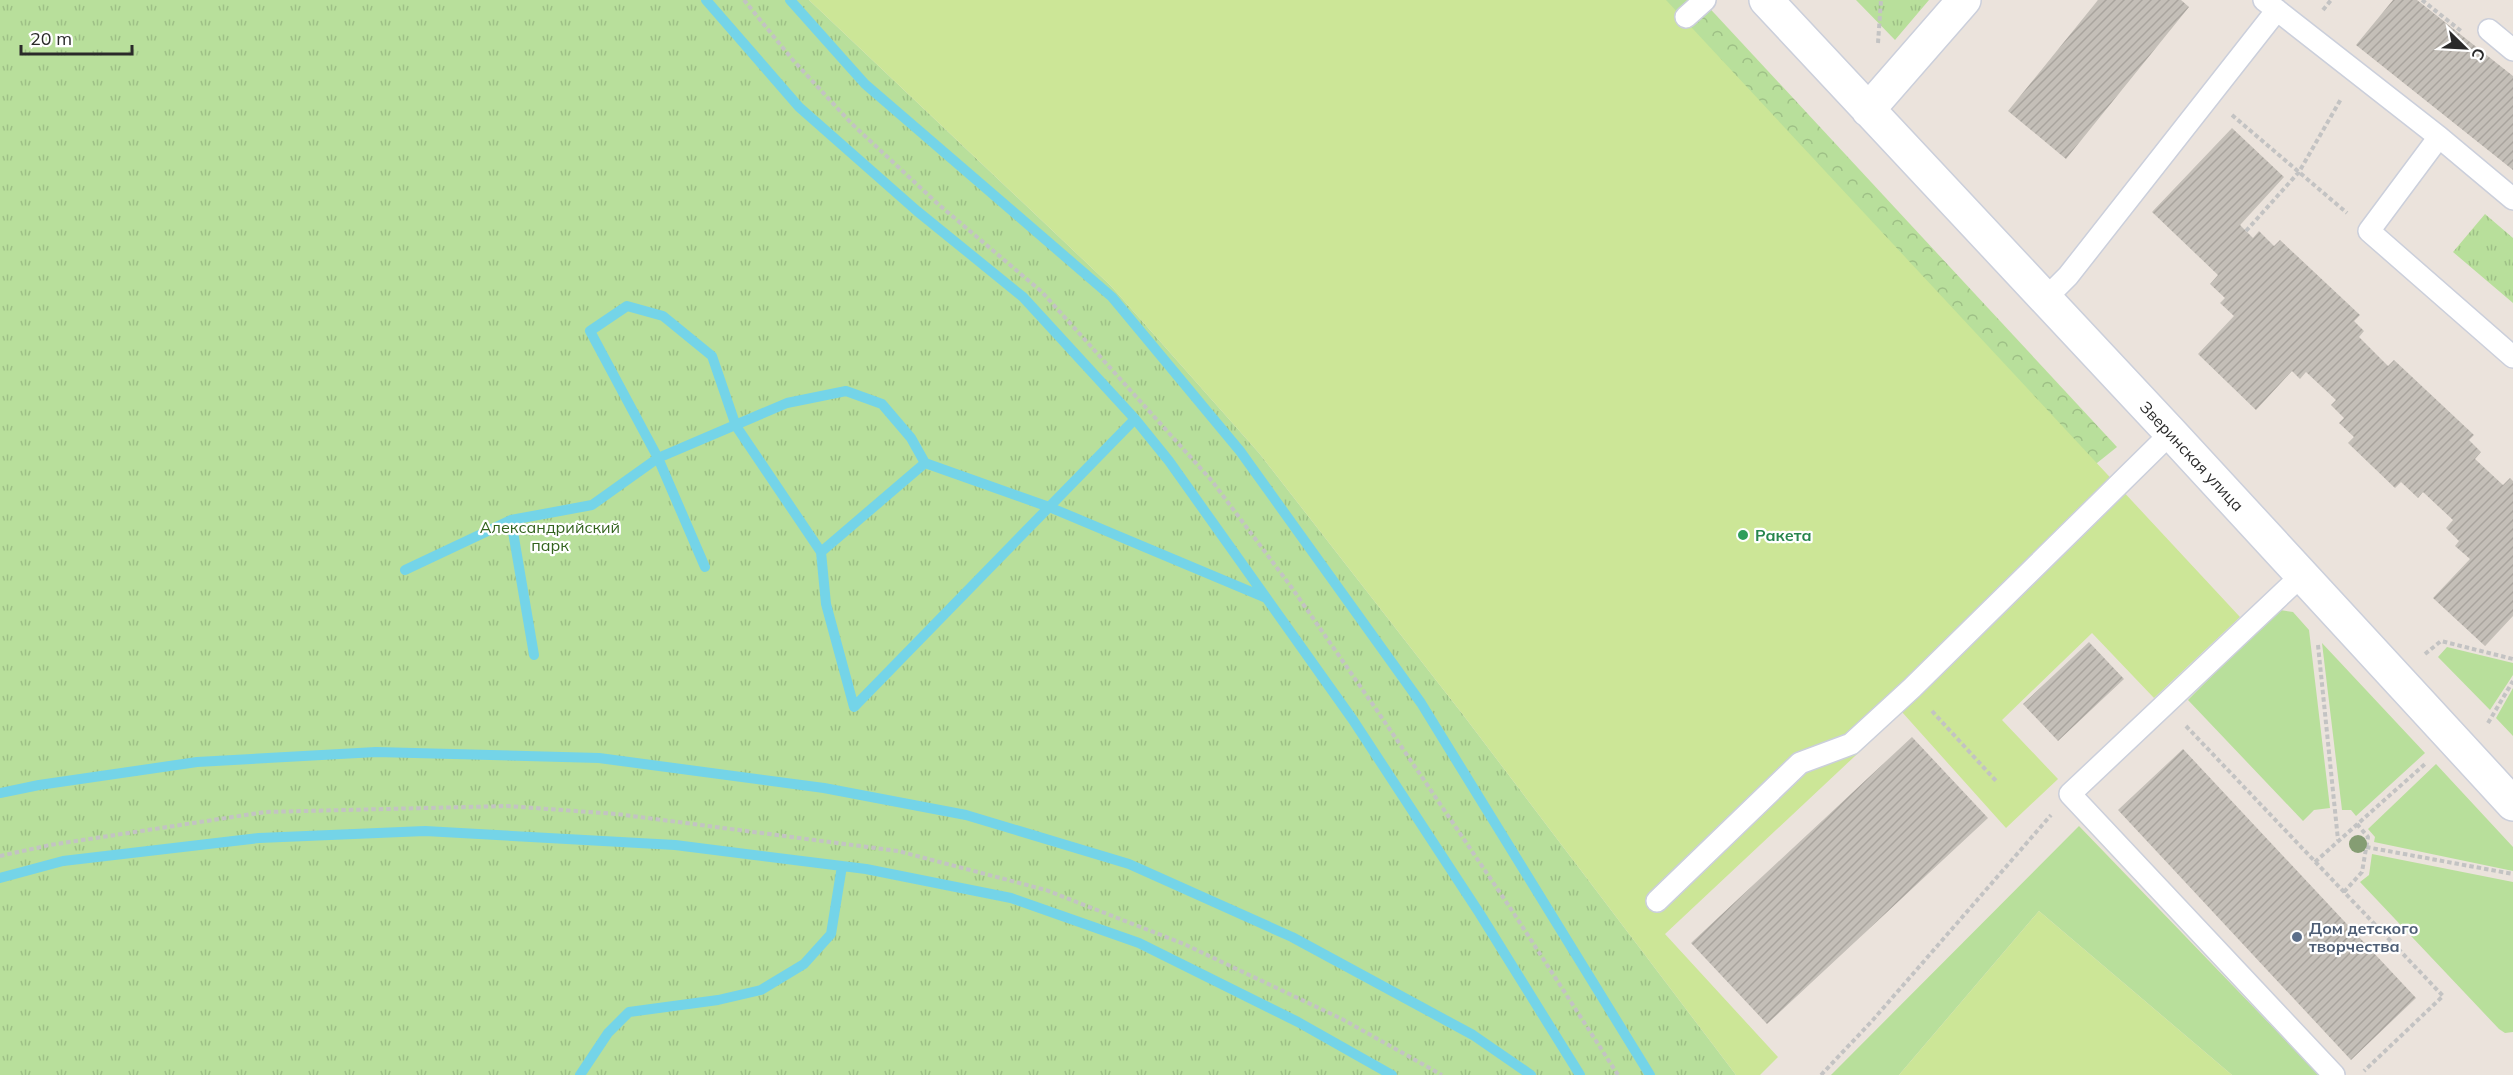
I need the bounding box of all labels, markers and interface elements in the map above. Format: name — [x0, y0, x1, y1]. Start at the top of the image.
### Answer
scale bar — [21, 18, 132, 56]
north arrow — [2435, 18, 2495, 78]
text: 20 m — [30, 27, 72, 50]
text: С — [2467, 45, 2490, 63]
street label: Зверинская улица — [2136, 397, 2248, 515]
park label: Александрийский парк — [480, 517, 620, 555]
place label: Ракета — [1755, 525, 1812, 545]
marker: Ракета — [1736, 528, 1750, 542]
place label: Дом детского творчества — [2309, 918, 2418, 956]
marker: Дом детского творчества — [2290, 930, 2304, 944]

